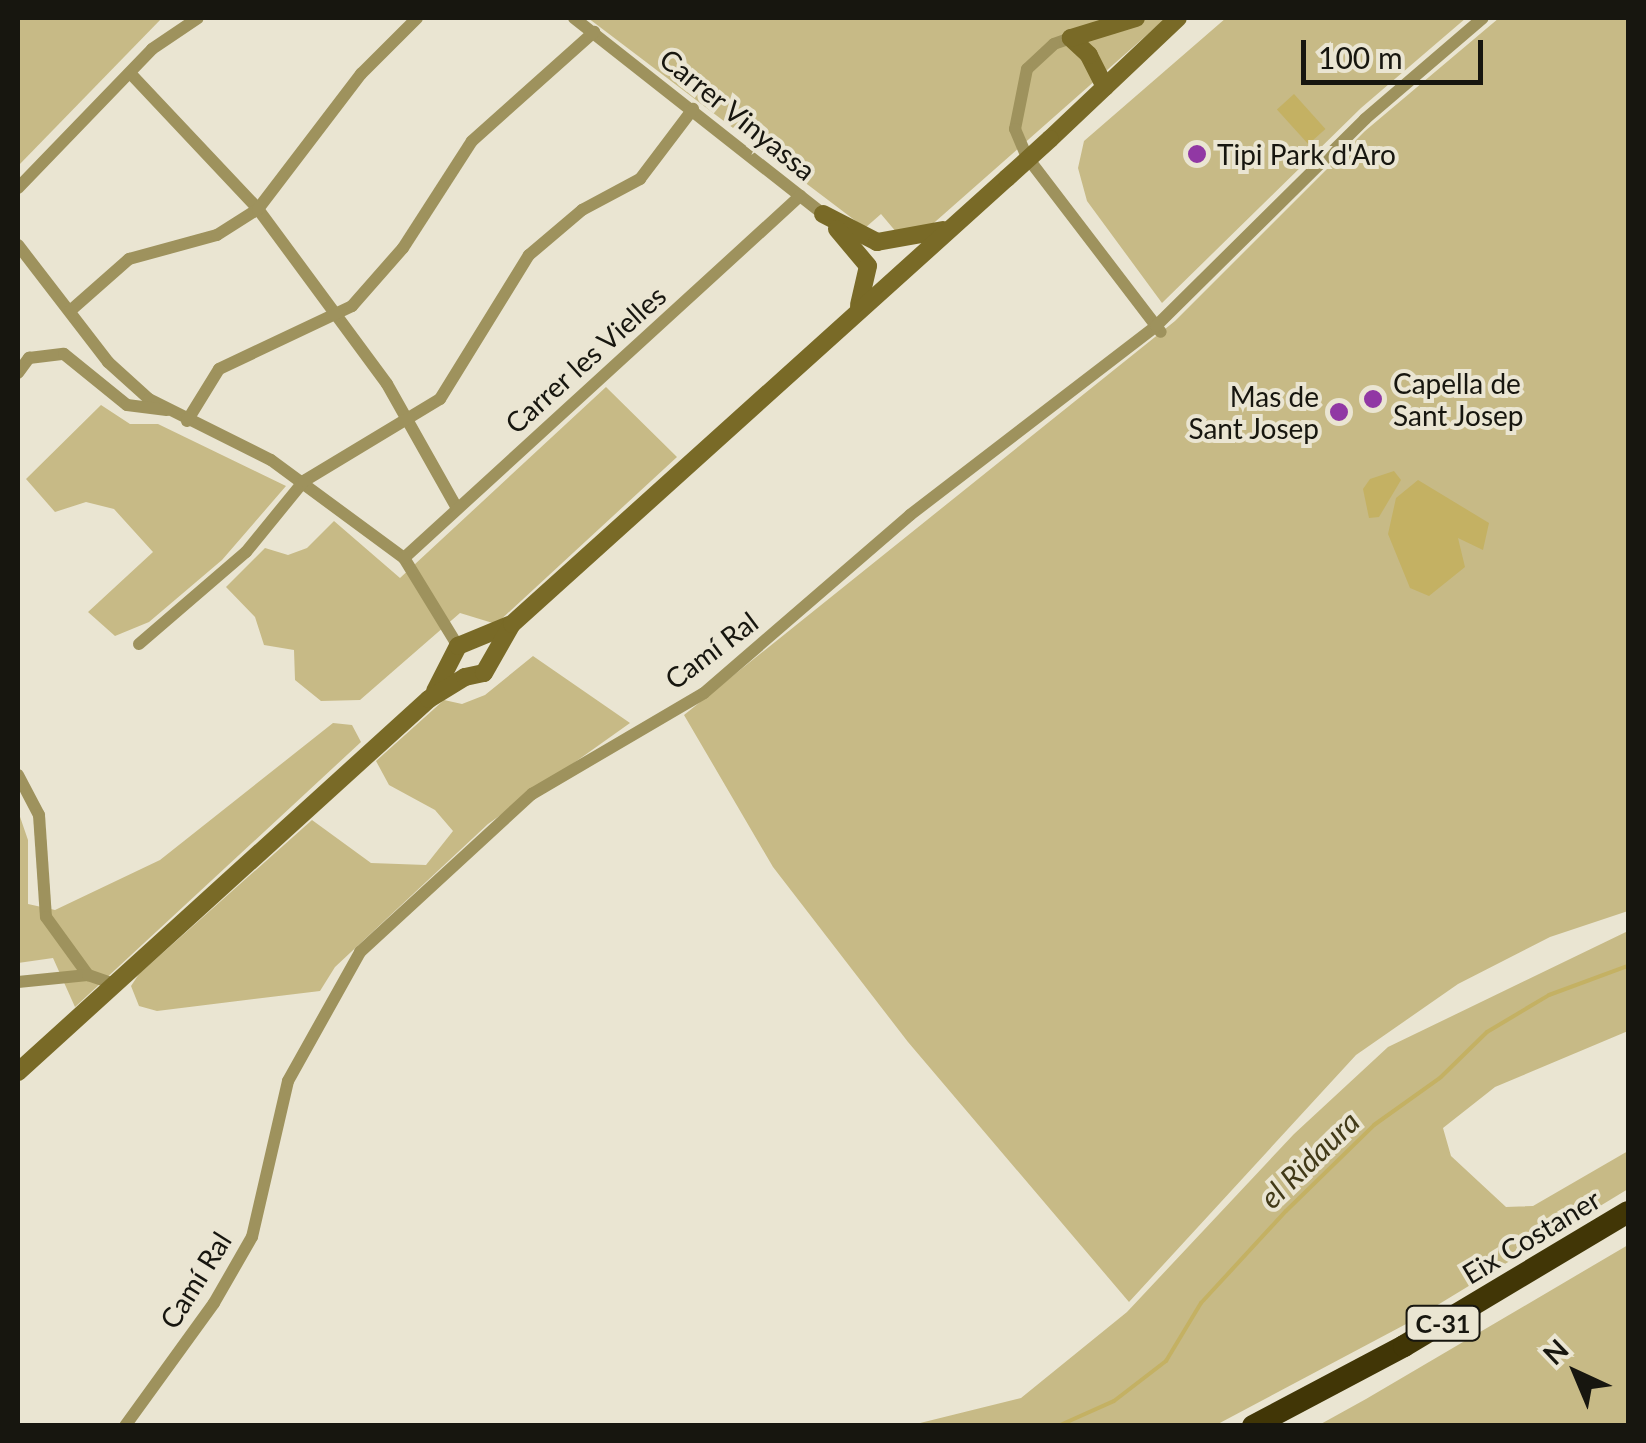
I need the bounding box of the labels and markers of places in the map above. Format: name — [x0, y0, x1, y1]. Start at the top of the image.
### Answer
place label: Tipi Park d'Aro — [1217, 137, 1396, 171]
marker: Tipi Park d'Aro — [1186, 143, 1208, 165]
place label: Capella de Sant Josep — [1393, 366, 1524, 432]
place label: Mas de Sant Josep — [1188, 379, 1319, 445]
marker: Capella de Sant Josep — [1362, 388, 1384, 410]
marker: Mas de Sant Josep — [1328, 401, 1350, 423]

